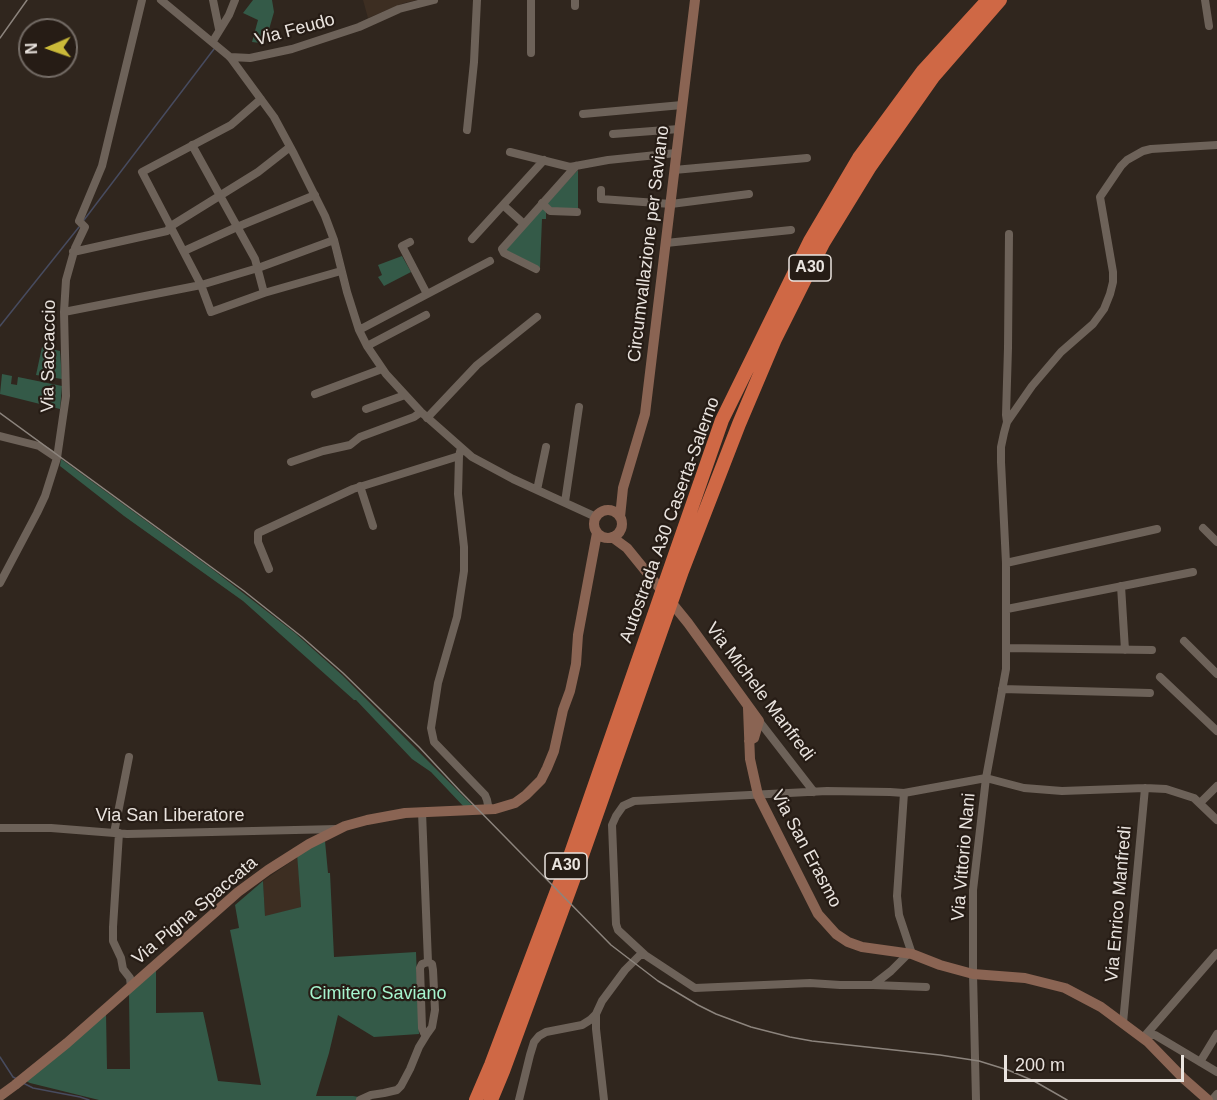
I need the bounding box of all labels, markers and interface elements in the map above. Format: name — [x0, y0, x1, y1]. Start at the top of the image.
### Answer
street label: Via Feudo — [253, 9, 337, 51]
north arrow — [18, 18, 78, 78]
text: N — [23, 43, 40, 55]
street label: Circumvallazione per Saviano — [624, 125, 674, 363]
road number: A30 — [789, 255, 831, 281]
street label: Via Saccaccio — [37, 299, 61, 413]
street label: Autostrada A30 Caserta-Salerno — [615, 394, 725, 646]
street label: Via Michele Manfredi — [701, 619, 819, 765]
street label: Via San Erasmo — [766, 787, 846, 911]
street label: Via Vittorio Nani — [948, 792, 980, 922]
street label: Via San Liberatore — [96, 805, 244, 827]
street label: Via Enrico Manfredi — [1101, 825, 1137, 983]
street label: Via Pigna Spaccata — [128, 852, 262, 970]
road number: A30 — [545, 853, 587, 879]
park label: Cimitero Saviano — [309, 983, 447, 1005]
scale bar — [1007, 1043, 1187, 1081]
text: 200 m — [1015, 1055, 1065, 1075]

